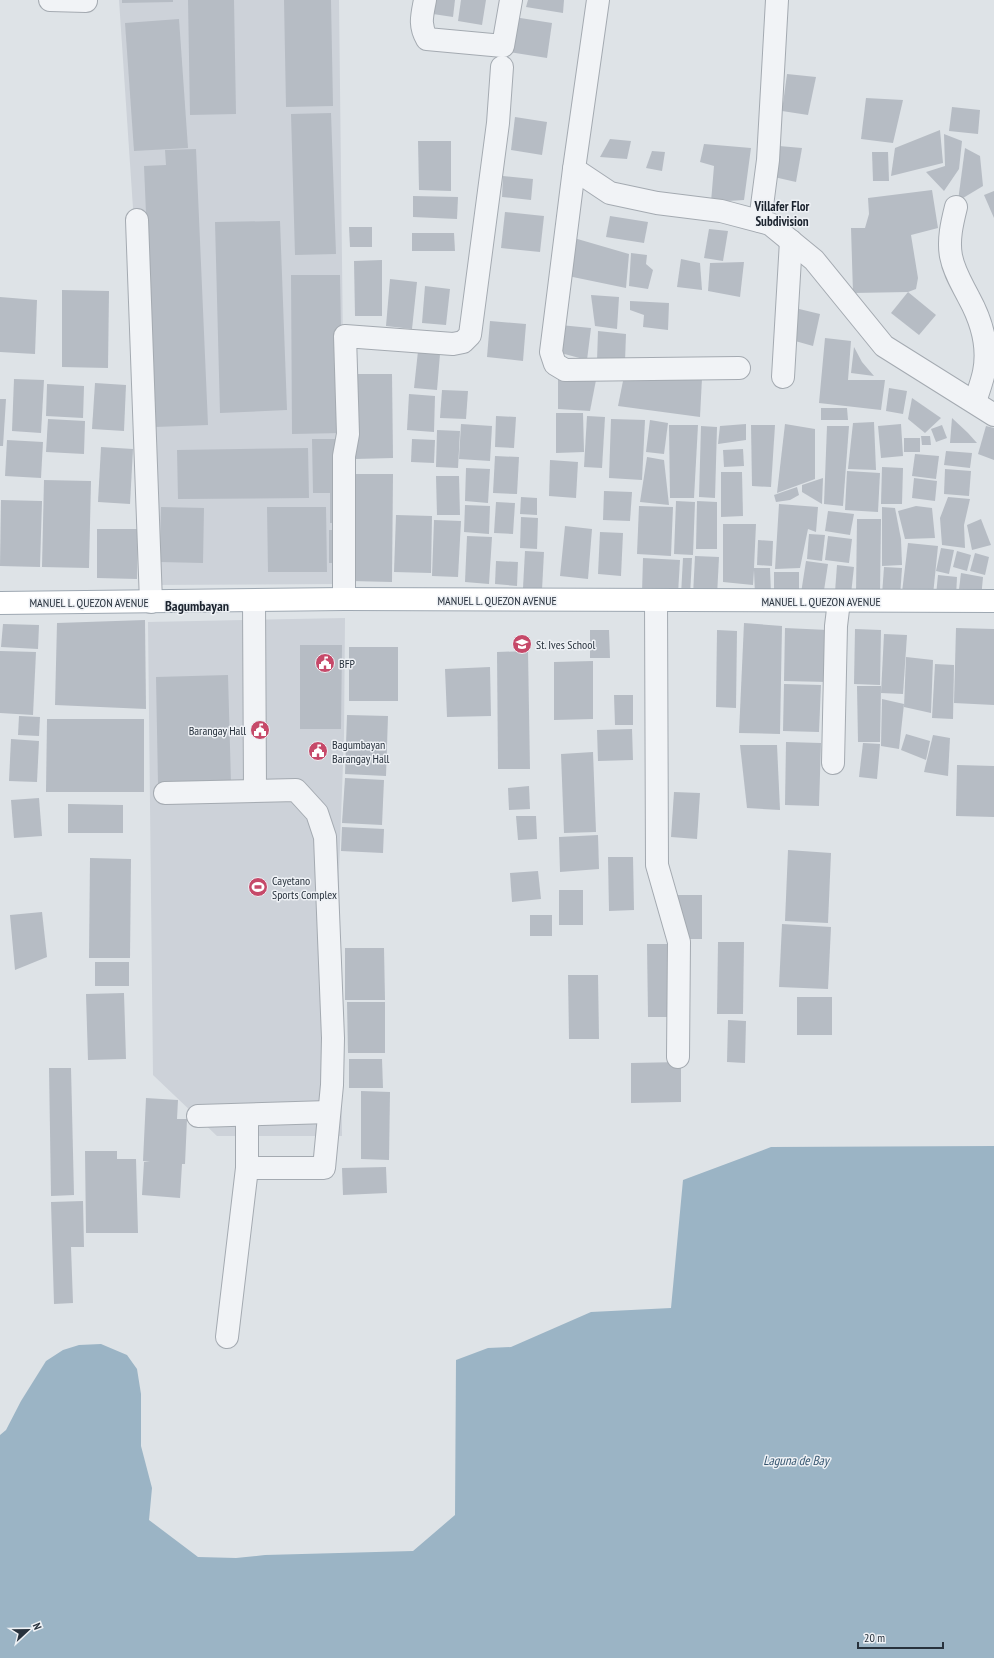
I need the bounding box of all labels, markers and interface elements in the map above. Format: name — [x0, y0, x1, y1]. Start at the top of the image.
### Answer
district label: Villafer Flor Subdivision — [754, 198, 810, 230]
street label: MANUEL L. QUEZON AVENUE — [437, 593, 557, 608]
street label: MANUEL L. QUEZON AVENUE — [761, 594, 881, 609]
street label: MANUEL L. QUEZON AVENUE — [29, 595, 149, 610]
district label: Bagumbayan — [165, 597, 229, 615]
school or university icon: St. Ives School — [511, 633, 533, 655]
place label: St. Ives School — [536, 637, 595, 652]
public building icon: BFP — [314, 652, 336, 674]
place label: BFP — [339, 656, 356, 671]
public building icon: Barangay Hall — [249, 719, 271, 741]
place label: Barangay Hall — [189, 723, 246, 738]
place label: Bagumbayan Barangay Hall — [332, 737, 390, 766]
public building icon: Bagumbayan Barangay Hall — [307, 740, 329, 762]
place label: Cayetano Sports Complex — [272, 873, 337, 902]
sports icon: Cayetano Sports Complex — [247, 876, 269, 898]
water label: Laguna de Bay — [763, 1452, 831, 1469]
north arrow — [8, 1610, 48, 1650]
text: N — [30, 1621, 45, 1632]
scale bar — [858, 1624, 943, 1650]
text: 20 m — [864, 1630, 885, 1645]

